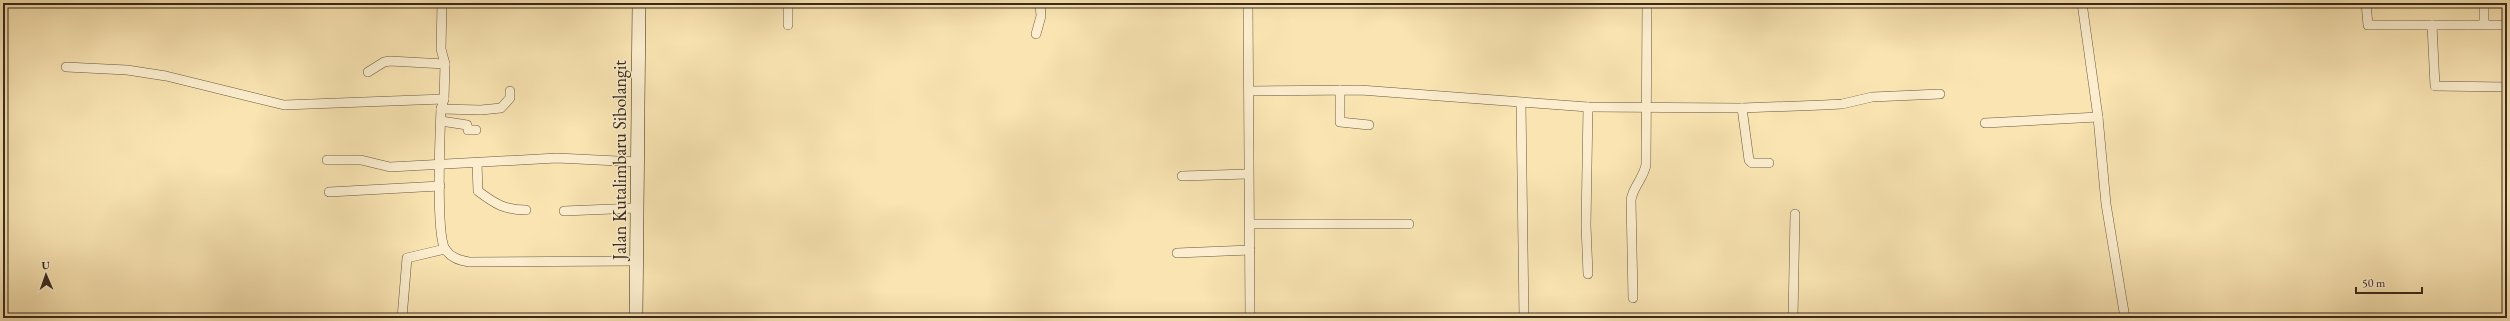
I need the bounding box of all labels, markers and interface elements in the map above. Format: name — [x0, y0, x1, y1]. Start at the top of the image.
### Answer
street label: Jalan Kutalimbaru Sibolangit — [608, 60, 631, 262]
north arrow — [26, 255, 66, 295]
text: U — [41, 258, 51, 272]
scale bar — [2356, 269, 2422, 295]
text: 50 m — [2362, 275, 2386, 291]

